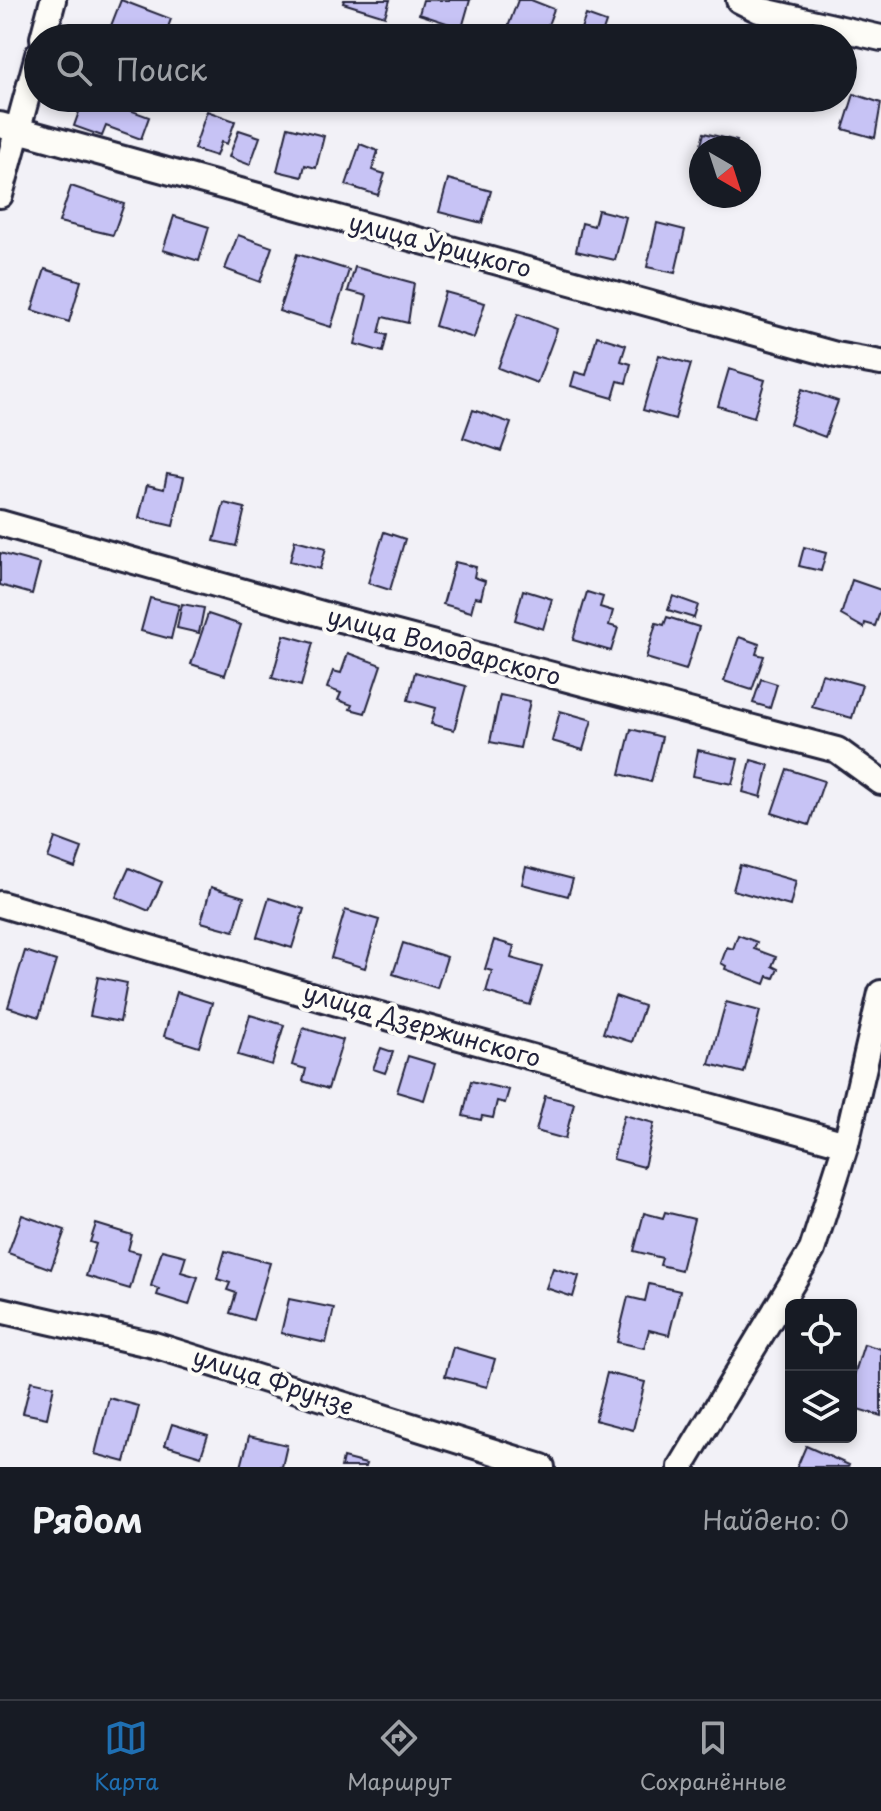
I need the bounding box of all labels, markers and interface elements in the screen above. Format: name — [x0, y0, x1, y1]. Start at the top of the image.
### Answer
search box — [24, 24, 857, 112]
icon: search — [52, 46, 96, 90]
text: Поиск — [116, 46, 207, 91]
north arrow — [689, 136, 761, 208]
street label: улица Урицкого — [345, 202, 536, 286]
street label: улица Володарского — [324, 597, 565, 694]
street label: улица Дзержинского — [300, 973, 545, 1075]
map controls — [785, 1299, 857, 1443]
button: locate — [785, 1299, 857, 1371]
street label: улица Фрунзе — [189, 1337, 358, 1423]
button: layers — [785, 1371, 857, 1443]
text: Рядом — [32, 1493, 143, 1545]
text: Найдено: 0 — [703, 1500, 849, 1539]
tab: Карта — [94, 1716, 159, 1797]
tab: Маршрут — [347, 1716, 451, 1797]
tab: Сохранённые — [640, 1716, 787, 1797]

